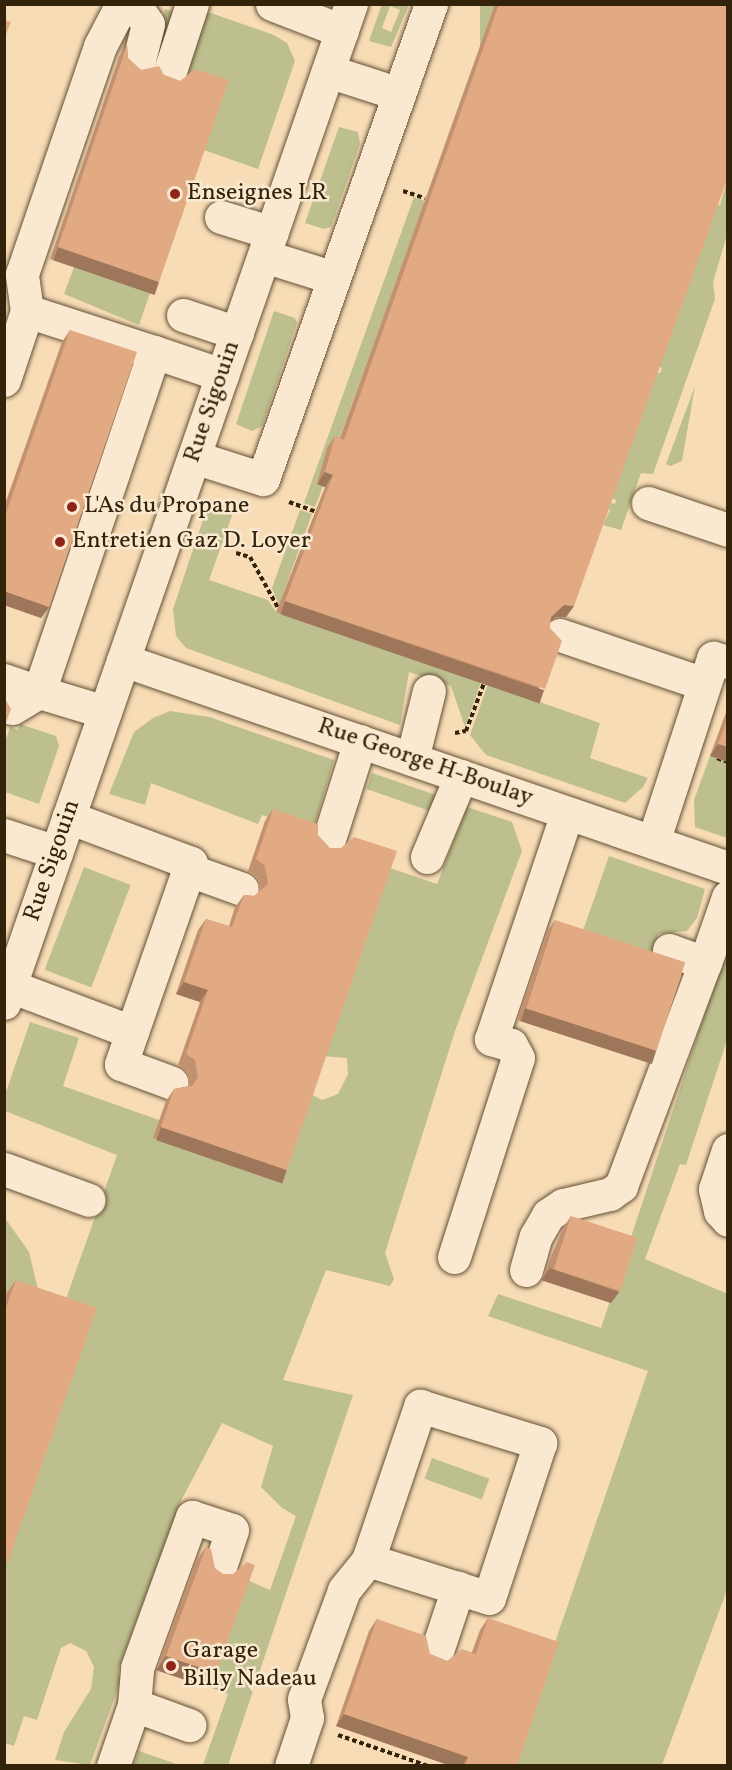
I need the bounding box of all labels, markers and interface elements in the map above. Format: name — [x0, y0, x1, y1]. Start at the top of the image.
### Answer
place label: Enseignes LR — [187, 180, 328, 208]
marker: Enseignes LR — [168, 187, 182, 201]
street label: Rue Sigouin — [179, 337, 247, 467]
place label: L'As du Propane — [84, 493, 249, 521]
marker: L'As du Propane — [65, 500, 79, 514]
place label: Entretien Gaz D. Loyer — [72, 528, 311, 556]
marker: Entretien Gaz D. Loyer — [53, 535, 67, 549]
street label: Rue George H-Boulay — [314, 713, 536, 813]
street label: Rue Sigouin — [19, 796, 87, 926]
place label: Garage Billy Nadeau — [183, 1638, 317, 1694]
marker: Garage Billy Nadeau — [164, 1659, 178, 1673]

